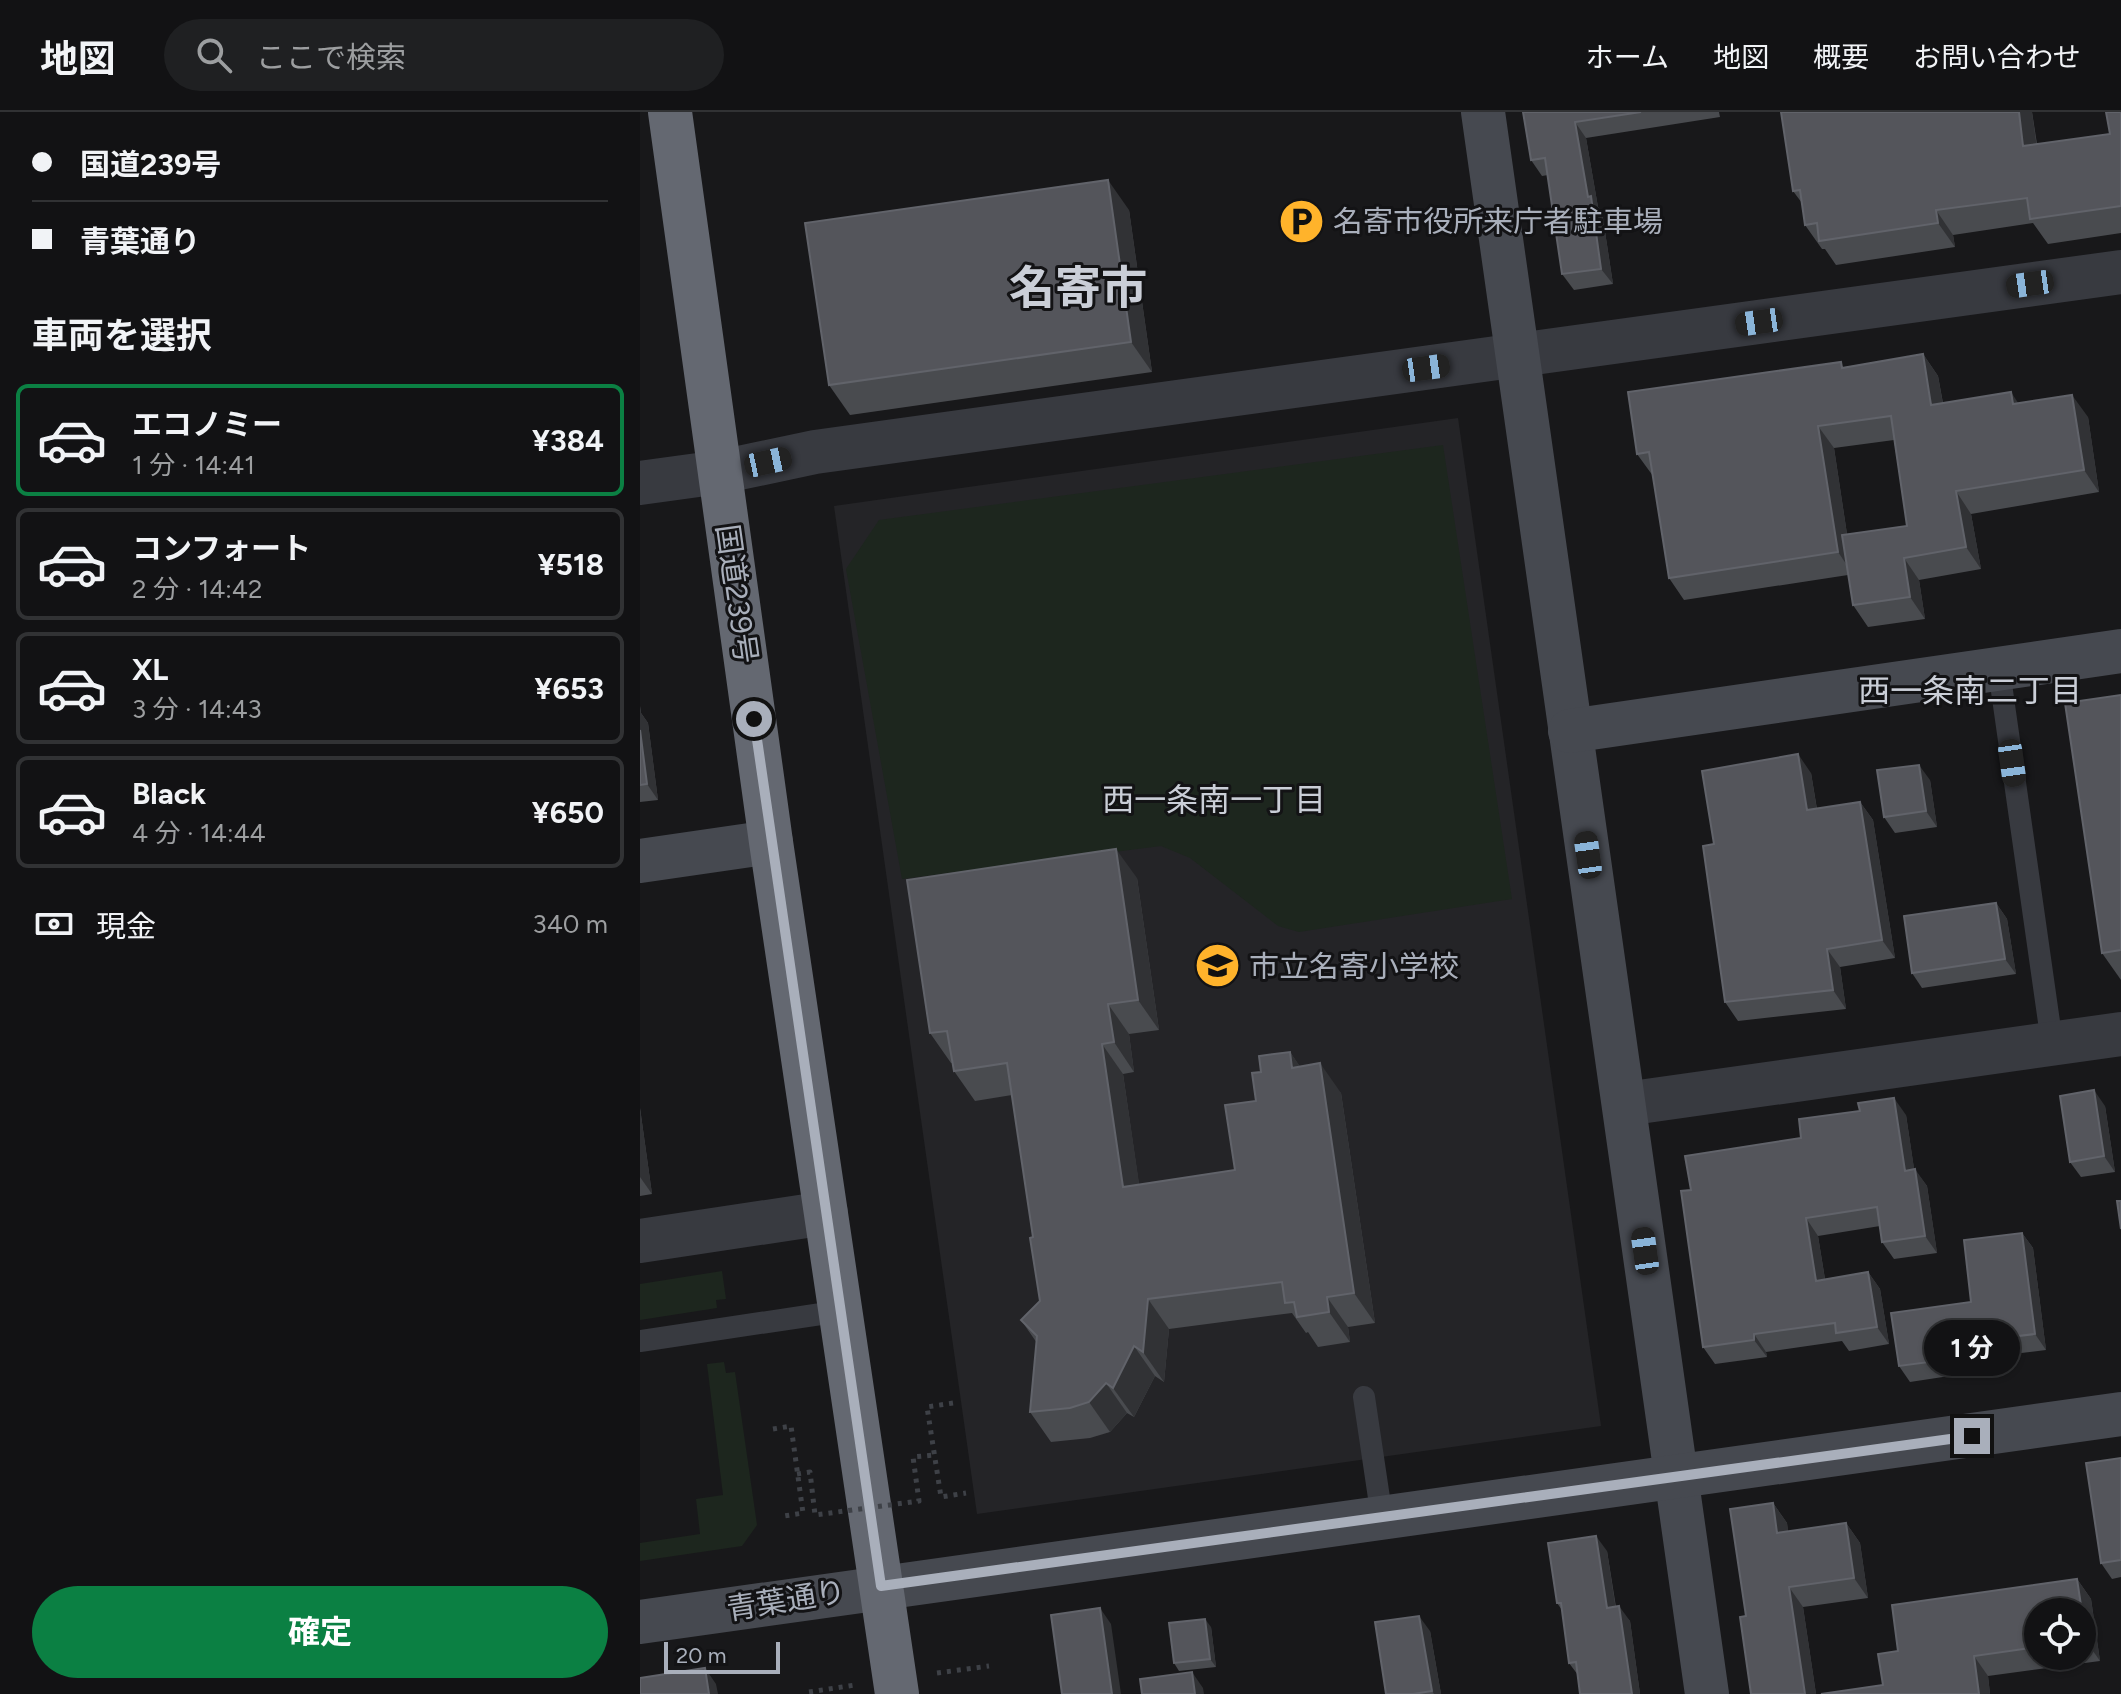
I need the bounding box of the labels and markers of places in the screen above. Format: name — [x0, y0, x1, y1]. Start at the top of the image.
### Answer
parking icon: 名寄市役所来庁者駐車場 — [1278, 197, 1326, 245]
place label: 名寄市役所来庁者駐車場 — [1333, 203, 1663, 240]
school or university icon: 市立名寄小学校 — [1194, 942, 1242, 990]
place label: 市立名寄小学校 — [1249, 948, 1459, 985]

